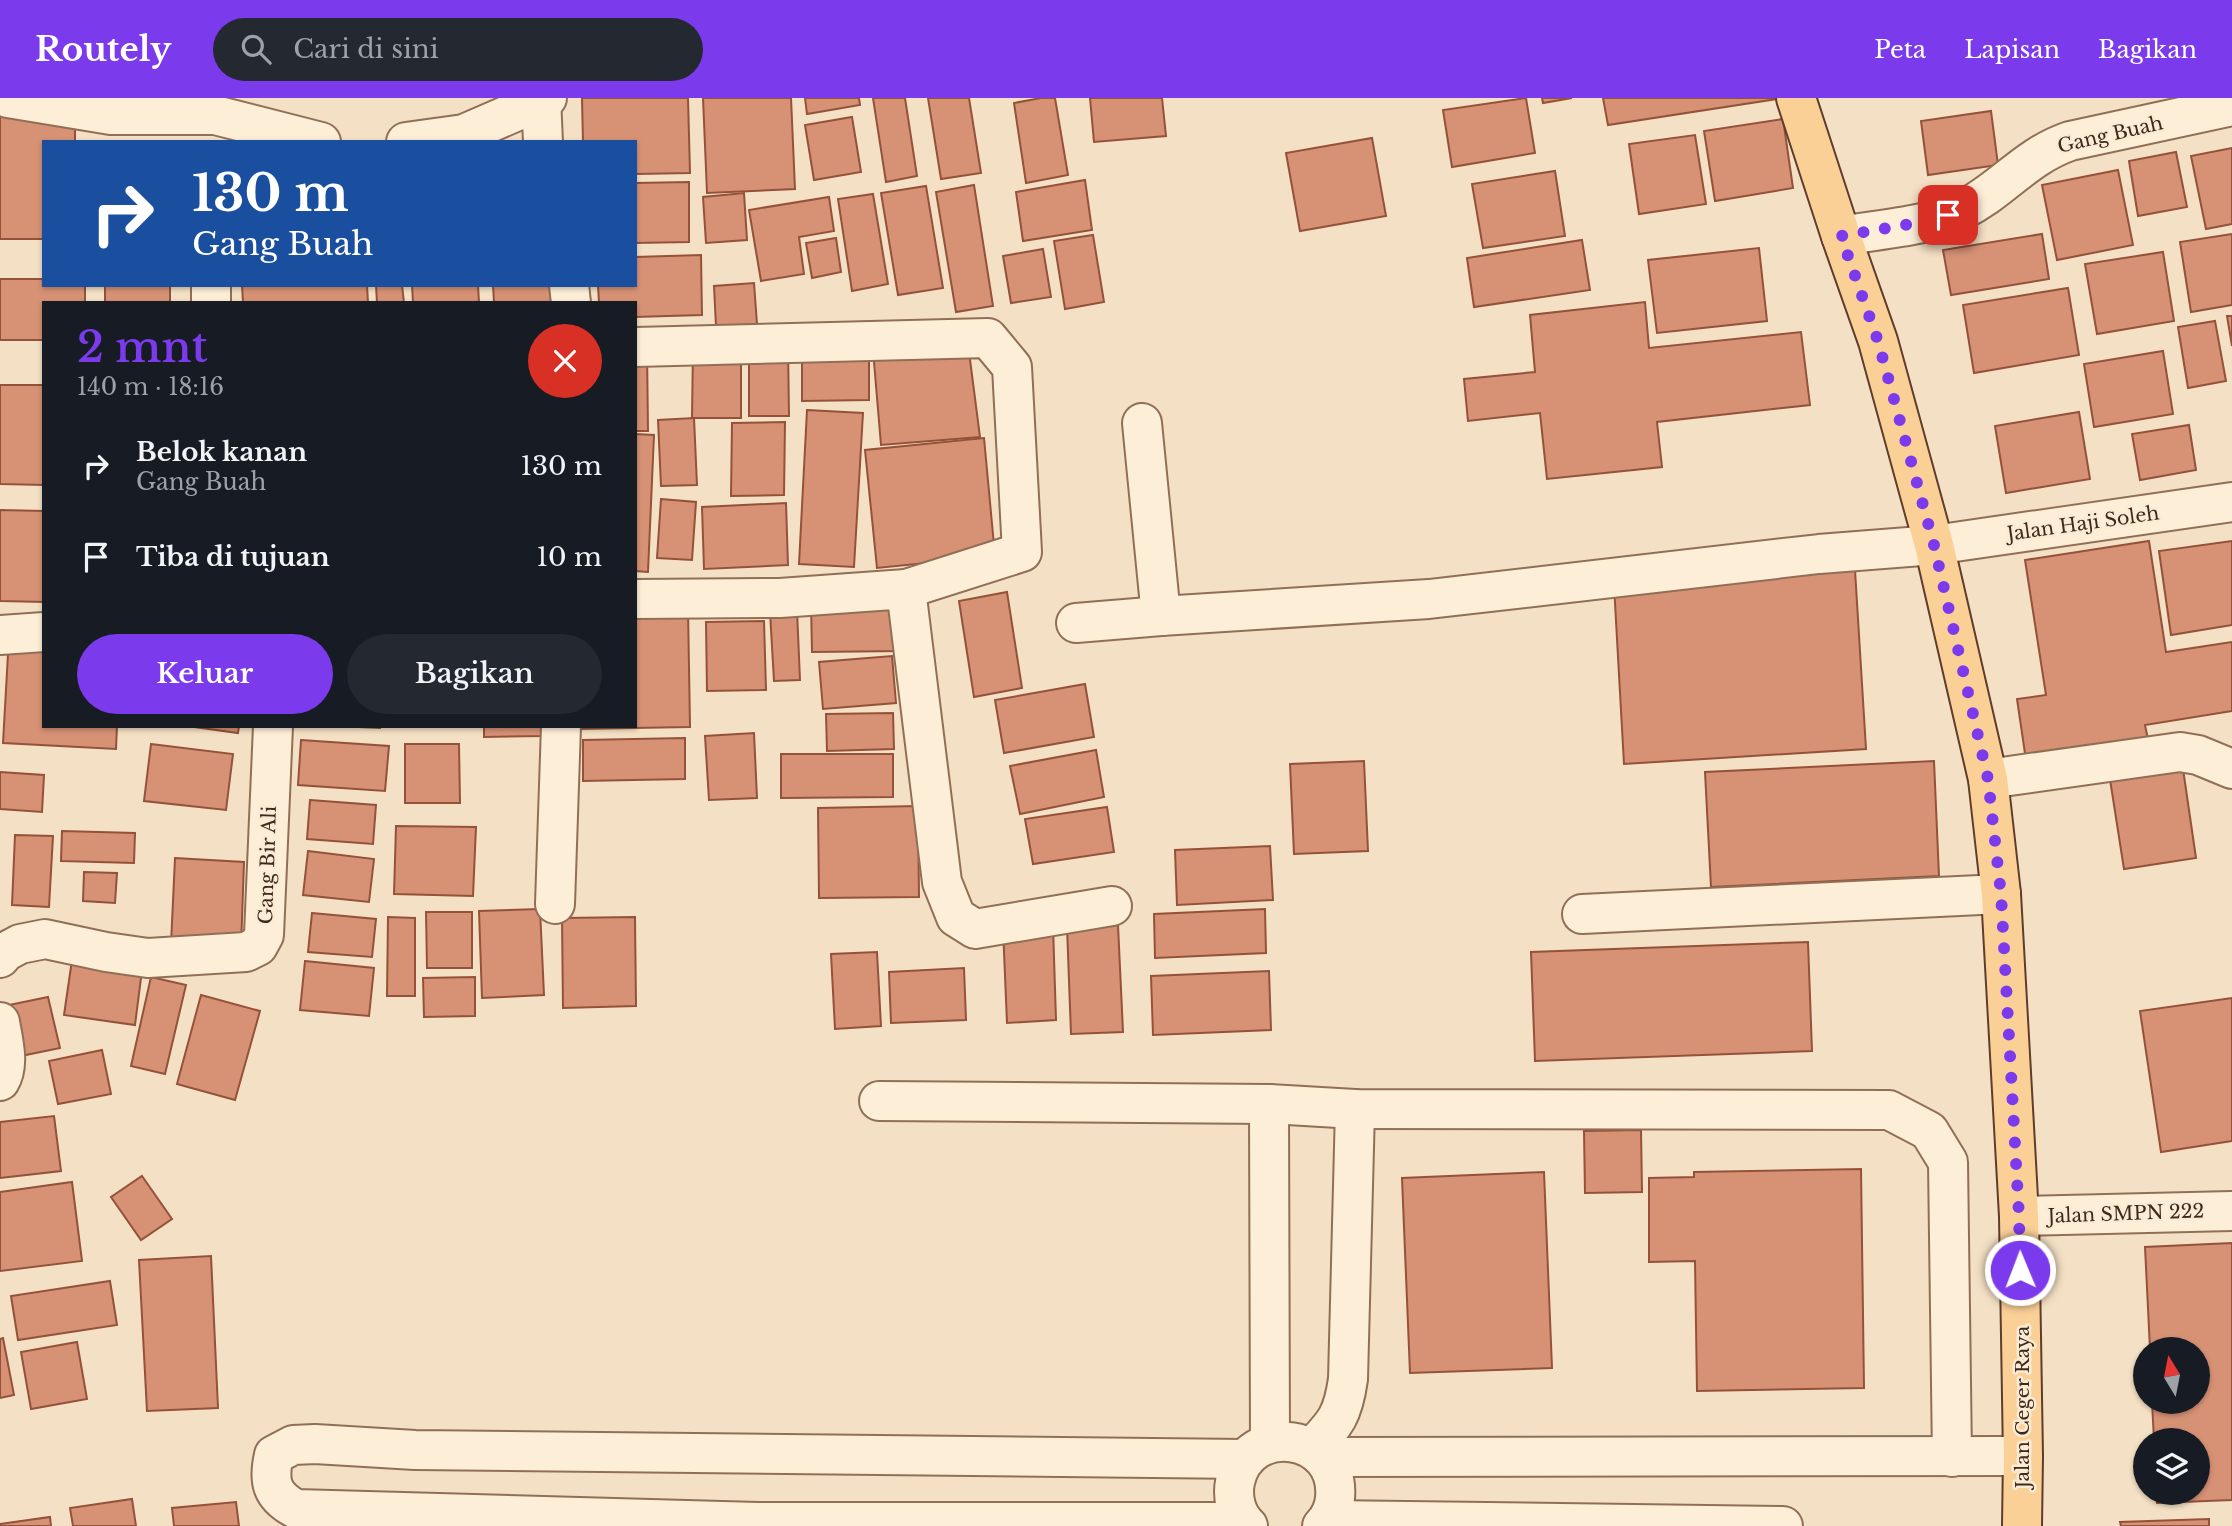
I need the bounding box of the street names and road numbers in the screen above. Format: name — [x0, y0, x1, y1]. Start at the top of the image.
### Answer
street label: Gang Buah — [2055, 111, 2165, 158]
street label: Jalan Haji Soleh — [2003, 501, 2161, 546]
street label: Gang Bir Ali — [254, 805, 281, 925]
street label: Jalan SMPN 222 — [2044, 1199, 2205, 1228]
street label: Jalan Ceger Raya — [2011, 1325, 2034, 1491]

